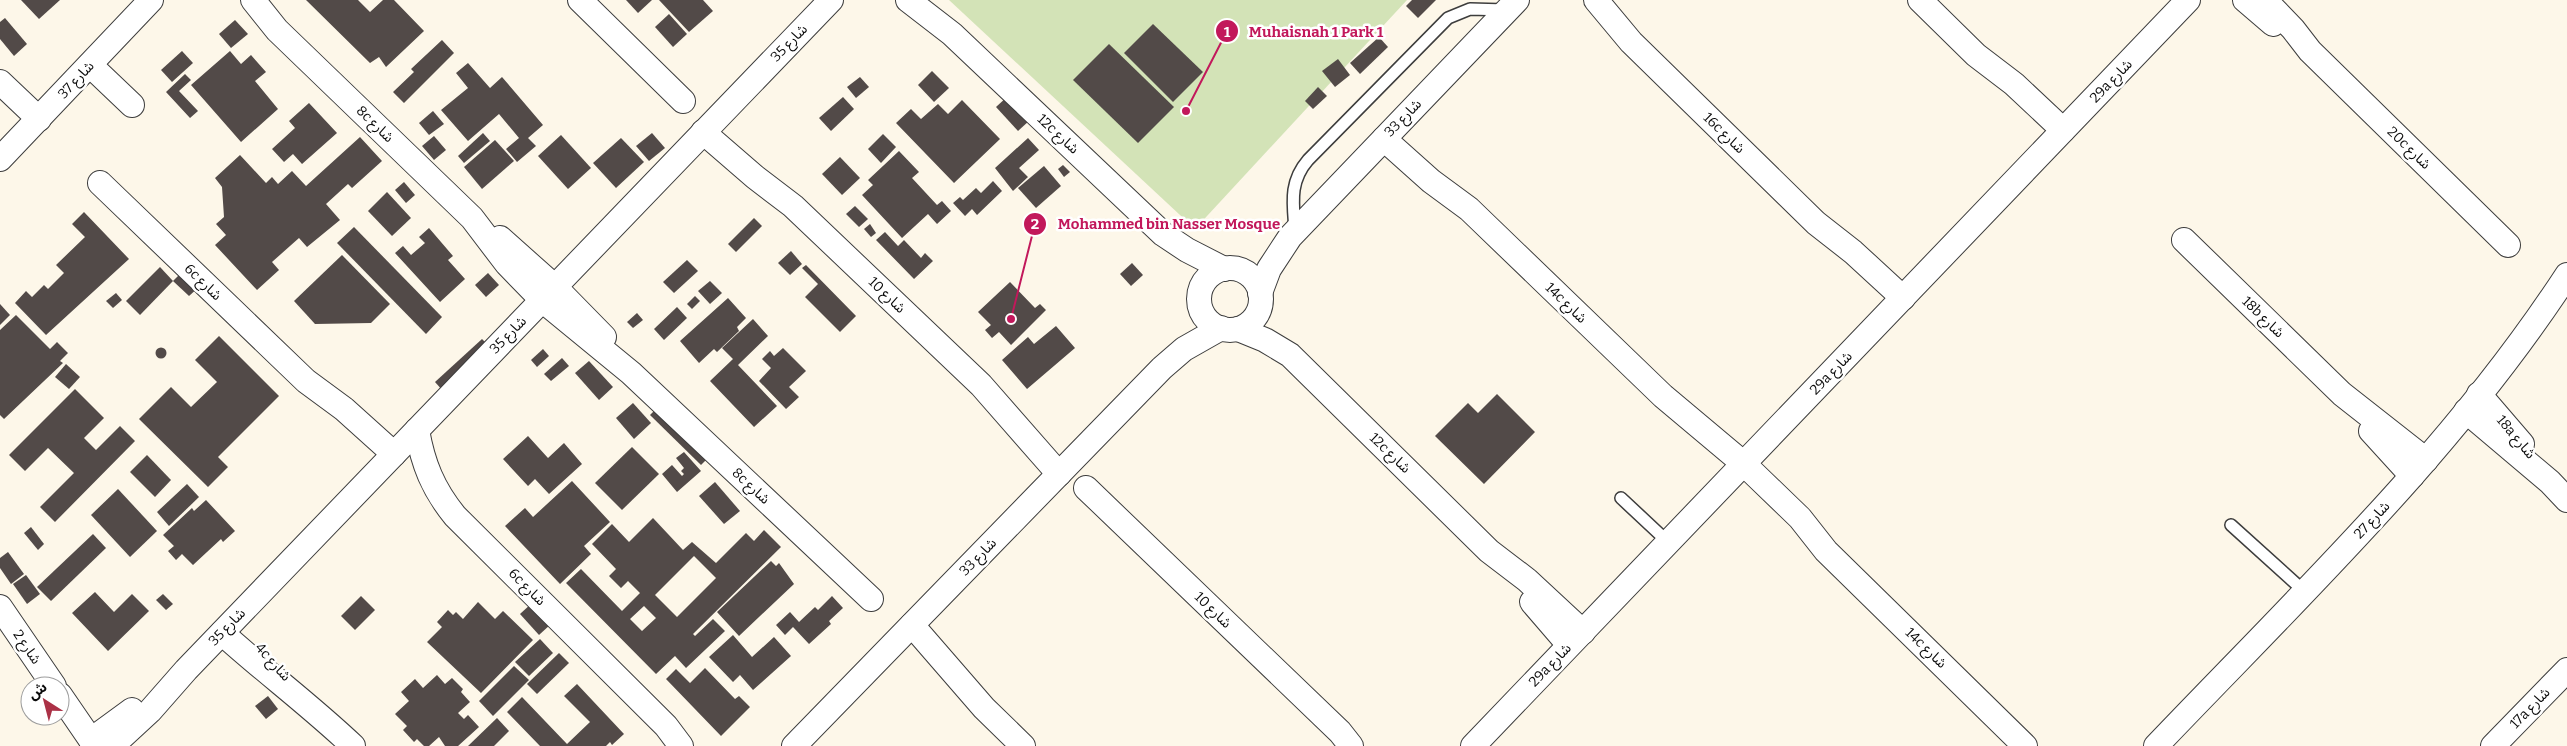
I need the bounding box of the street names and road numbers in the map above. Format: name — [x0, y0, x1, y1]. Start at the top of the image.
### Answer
street label: شارع 35 — [767, 21, 812, 67]
street label: 29a شارع — [2086, 56, 2137, 108]
street label: شارع 37 — [54, 58, 99, 104]
street label: شارع 33 — [1381, 96, 1426, 142]
street label: 8c شارع — [351, 102, 397, 147]
street label: 16c شارع — [1698, 109, 1748, 158]
street label: 12c شارع — [1032, 111, 1082, 159]
street label: 20c شارع — [2382, 123, 2434, 174]
street label: 6c شارع — [179, 260, 225, 305]
street label: شارع 10 — [864, 273, 909, 318]
street label: 14c شارع — [1540, 279, 1590, 328]
street label: 18b شارع — [2237, 293, 2288, 343]
street label: شارع 35 — [486, 313, 531, 359]
street label: 29a شارع — [1806, 348, 1857, 400]
street label: 18a شارع — [2491, 412, 2539, 463]
street label: 12c شارع — [1365, 429, 1414, 478]
street label: 8c شارع — [727, 464, 773, 509]
street label: شارع 27 — [2351, 498, 2395, 543]
street label: شارع 33 — [956, 535, 1001, 581]
street label: 6c شارع — [503, 565, 549, 611]
street label: شارع 10 — [1190, 588, 1235, 633]
street label: شارع 35 — [205, 605, 250, 651]
street label: 14c شارع — [1900, 624, 1950, 673]
street label: شارع 2 — [8, 627, 45, 669]
street label: 4c شارع — [250, 639, 295, 686]
street label: 29a شارع — [1525, 640, 1576, 692]
street label: 17a شارع — [2506, 684, 2555, 733]

